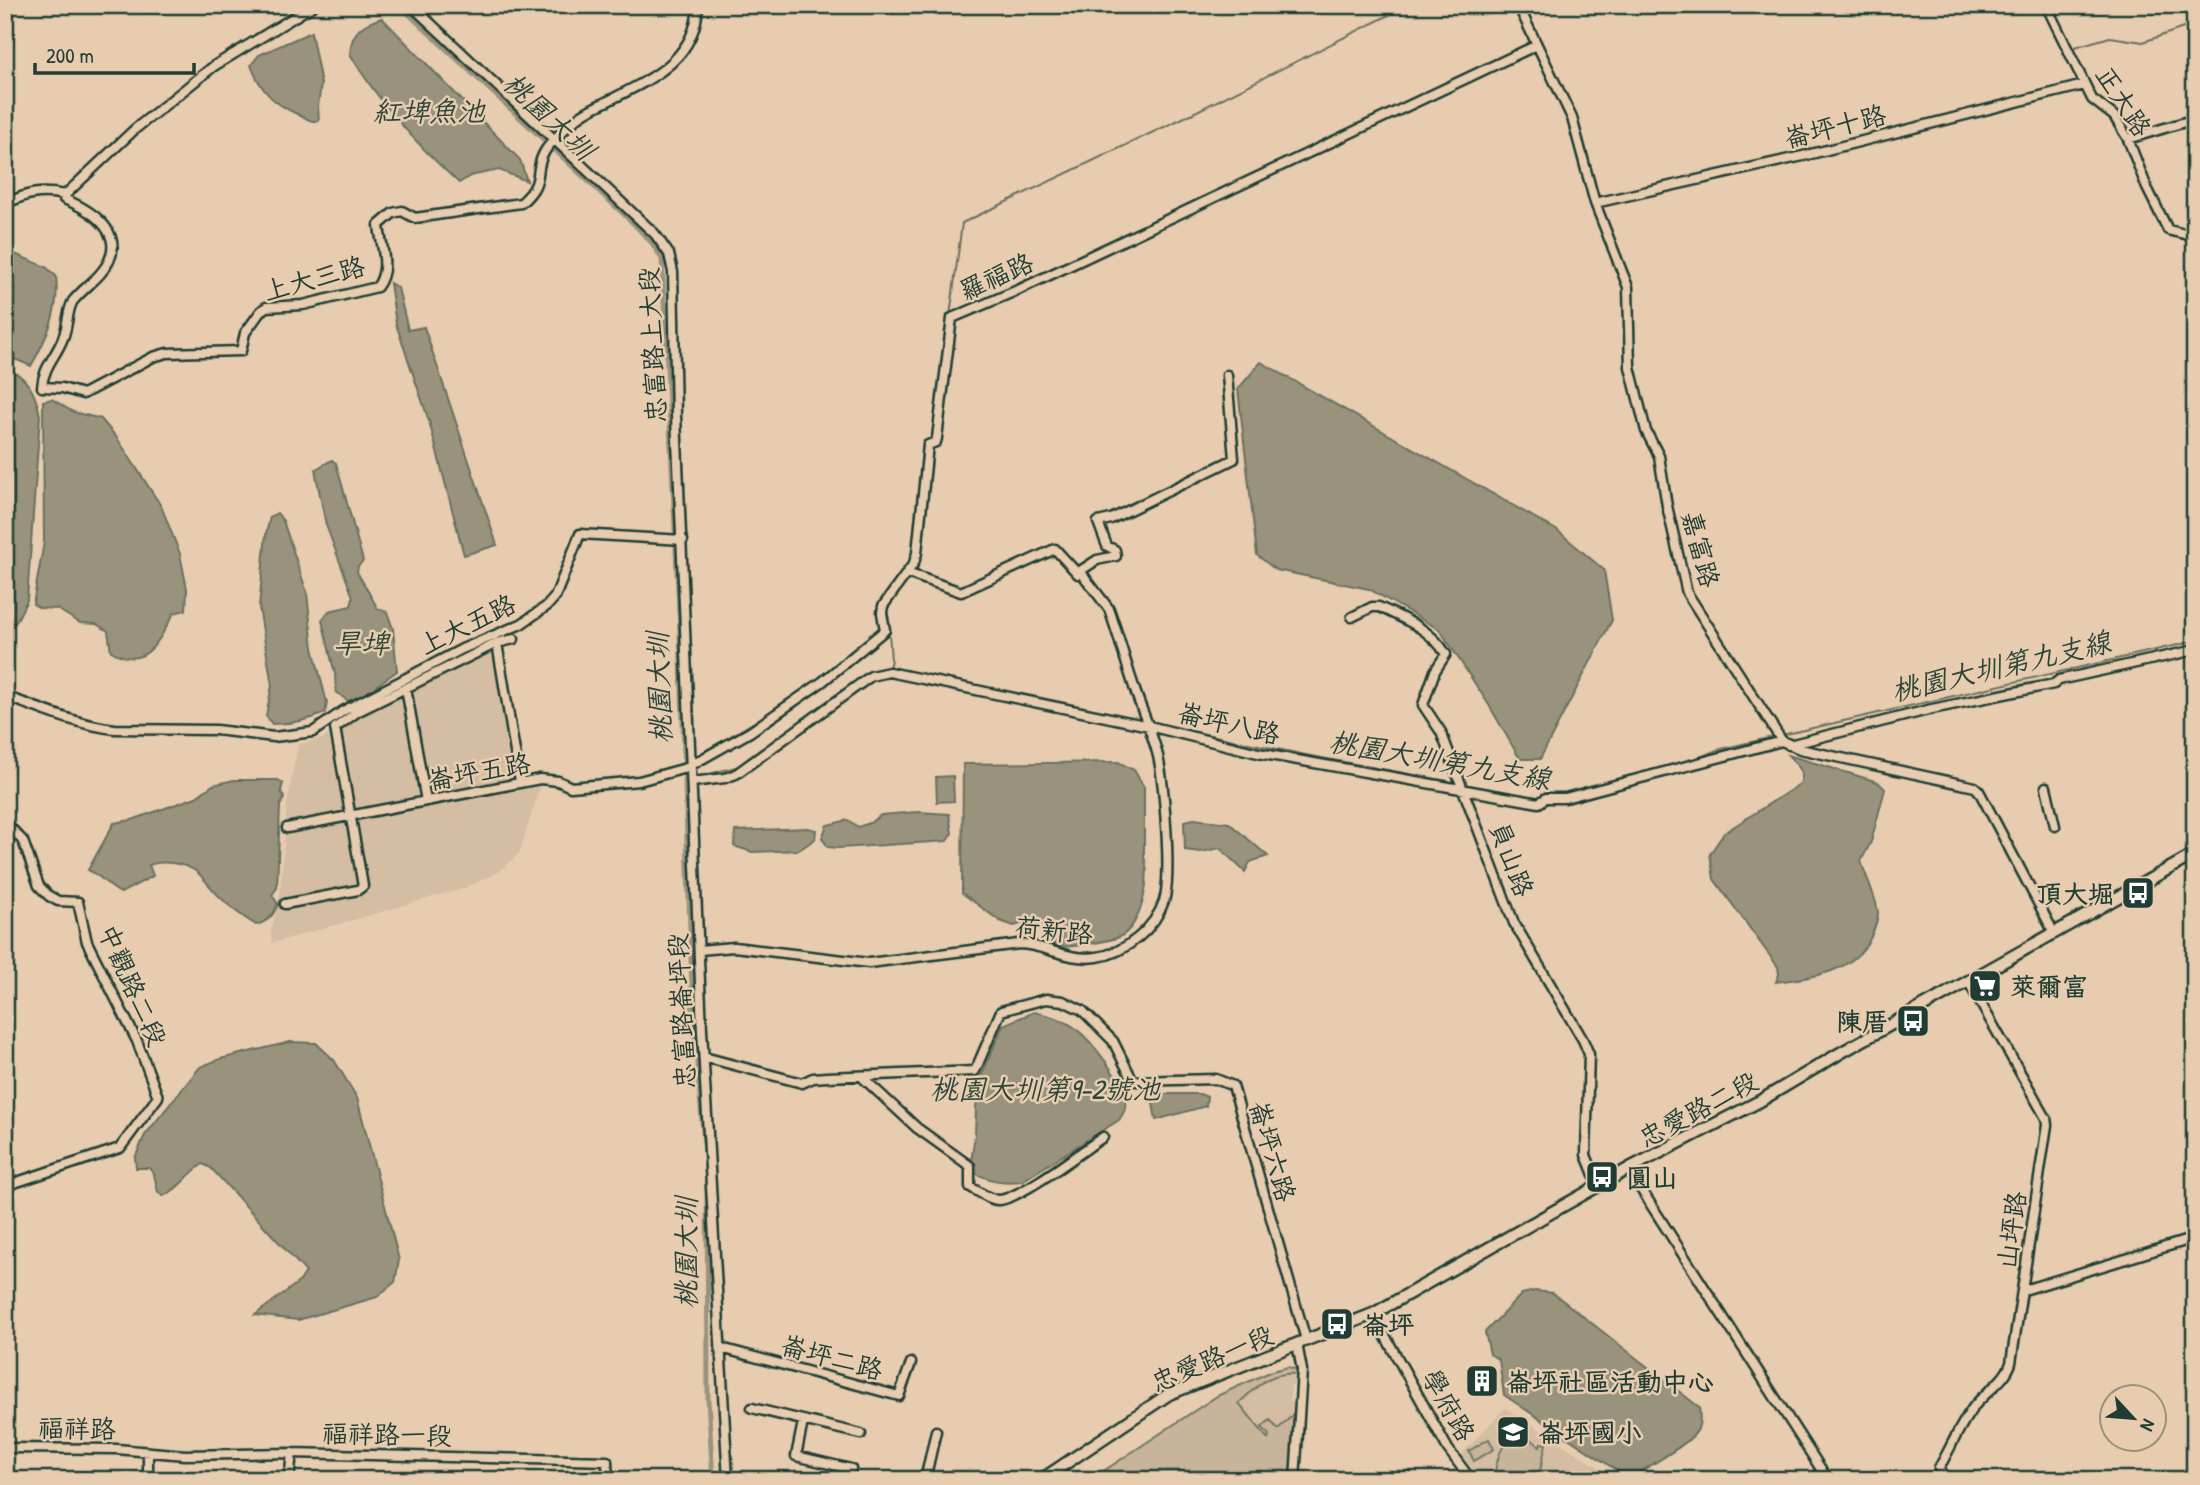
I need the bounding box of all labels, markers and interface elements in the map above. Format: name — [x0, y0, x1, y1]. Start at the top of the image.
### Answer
scale bar — [35, 32, 194, 76]
text: 200 m — [46, 41, 94, 70]
street label: 正大路 — [2088, 59, 2160, 143]
water label: 桃園大圳 — [495, 64, 605, 170]
water label: 紅埤魚池 — [373, 92, 486, 130]
street label: 崙坪十路 — [1780, 96, 1890, 156]
street label: 羅福路 — [953, 244, 1039, 308]
street label: 上大三路 — [259, 248, 369, 308]
street label: 忠富路上大段 — [630, 266, 674, 424]
street label: 嘉富路 — [1674, 507, 1728, 591]
street label: 上大五路 — [413, 585, 521, 663]
water label: 桃園大圳第九支線 — [1888, 622, 2116, 710]
water label: 旱埤 — [333, 624, 391, 662]
water label: 桃園大圳 — [638, 628, 680, 745]
street label: 崙坪八路 — [1174, 694, 1284, 752]
water label: 桃園大圳第九支線 — [1326, 722, 1556, 799]
street label: 崙坪五路 — [425, 745, 533, 797]
street label: 員山路 — [1482, 816, 1542, 902]
bus stop icon: 頂大堀 — [2119, 874, 2157, 912]
place label: 頂大堀 — [2036, 876, 2114, 911]
street label: 荷新路 — [1013, 909, 1095, 951]
street label: 中觀路二段 — [91, 918, 175, 1052]
street label: 忠富路崙坪段 — [659, 932, 703, 1090]
supermarket icon: 萊爾富 — [1966, 967, 2004, 1005]
place label: 萊爾富 — [2010, 969, 2088, 1004]
bus stop icon: 陳厝 — [1894, 1002, 1932, 1040]
place label: 陳厝 — [1836, 1004, 1888, 1039]
street label: 忠愛路二段 — [1632, 1063, 1764, 1155]
water label: 桃園大圳第9-2號池 — [930, 1070, 1161, 1108]
street label: 崙坪六路 — [1242, 1096, 1304, 1206]
bus stop icon: 圓山 — [1583, 1158, 1621, 1196]
place label: 圓山 — [1626, 1160, 1678, 1195]
street label: 山坪路 — [1988, 1189, 2034, 1271]
water label: 桃園大圳 — [667, 1194, 705, 1309]
bus stop icon: 崙坪 — [1318, 1305, 1356, 1343]
place label: 崙坪 — [1362, 1307, 1414, 1342]
street label: 忠愛路一段 — [1145, 1316, 1279, 1400]
street label: 崙坪二路 — [777, 1327, 887, 1387]
street label: 學府路 — [1414, 1362, 1484, 1448]
building icon: 崙坪社區活動中心 — [1463, 1362, 1501, 1400]
place label: 崙坪社區活動中心 — [1506, 1364, 1714, 1399]
north arrow — [2098, 1384, 2168, 1454]
street label: 福祥路 — [38, 1410, 116, 1446]
school or university icon: 崙坪國小 — [1494, 1413, 1532, 1451]
street label: 福祥路一段 — [322, 1415, 452, 1453]
place label: 崙坪國小 — [1538, 1415, 1642, 1450]
text: N — [2134, 1415, 2162, 1436]

